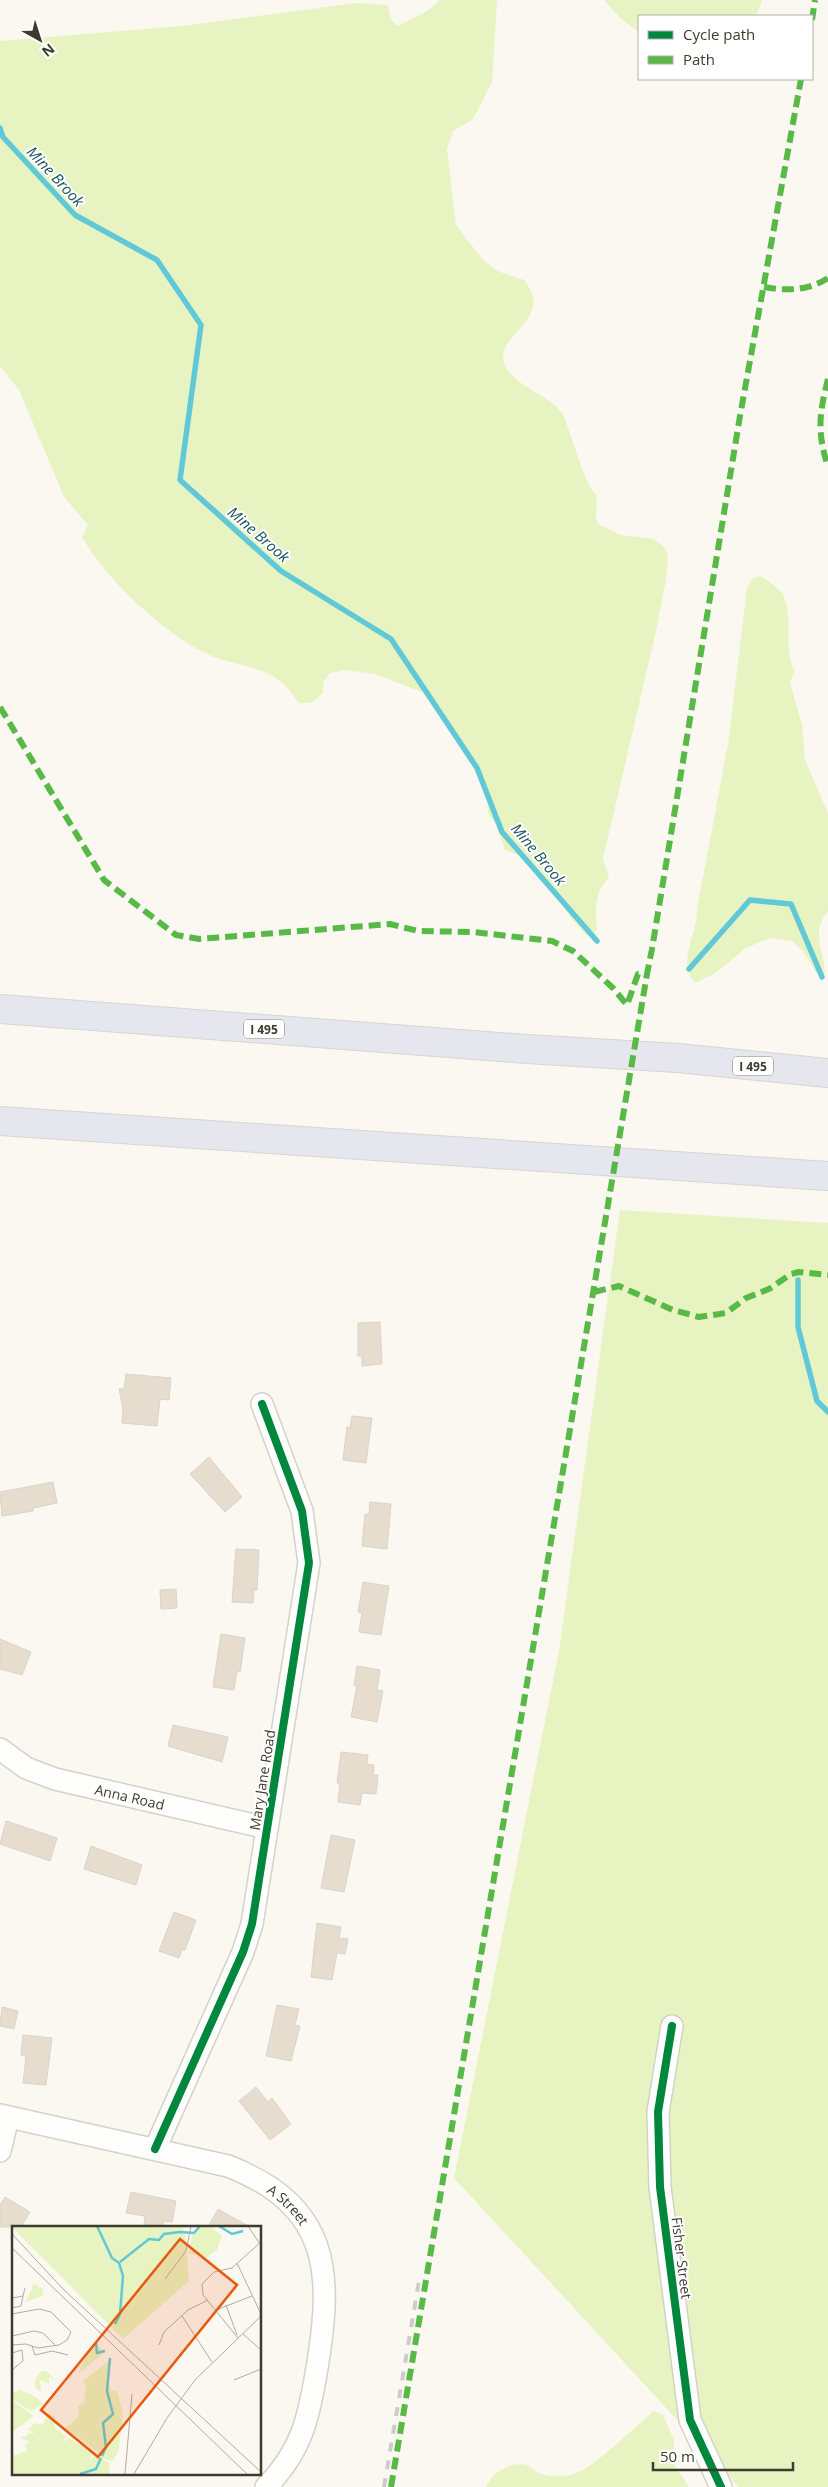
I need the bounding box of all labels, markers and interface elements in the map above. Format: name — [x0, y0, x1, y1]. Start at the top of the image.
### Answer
north arrow — [15, 15, 65, 65]
legend — [638, 15, 813, 80]
text: Cycle path — [683, 24, 755, 44]
text: N — [38, 40, 59, 61]
text: Path — [683, 49, 715, 69]
water label: Mine Brook — [23, 142, 90, 211]
water label: Mine Brook — [224, 502, 295, 567]
water label: Mine Brook — [507, 819, 571, 890]
road number: I 495 — [244, 1020, 284, 1038]
road number: I 495 — [733, 1056, 773, 1076]
street label: Mary Jane Road — [245, 1728, 279, 1832]
street label: Anna Road — [93, 1779, 166, 1814]
street label: A Street — [264, 2179, 314, 2228]
street label: Fisher Street — [668, 2216, 696, 2300]
inset map — [12, 2226, 261, 2474]
scale bar — [653, 2440, 793, 2472]
text: 50 m — [660, 2446, 695, 2466]

